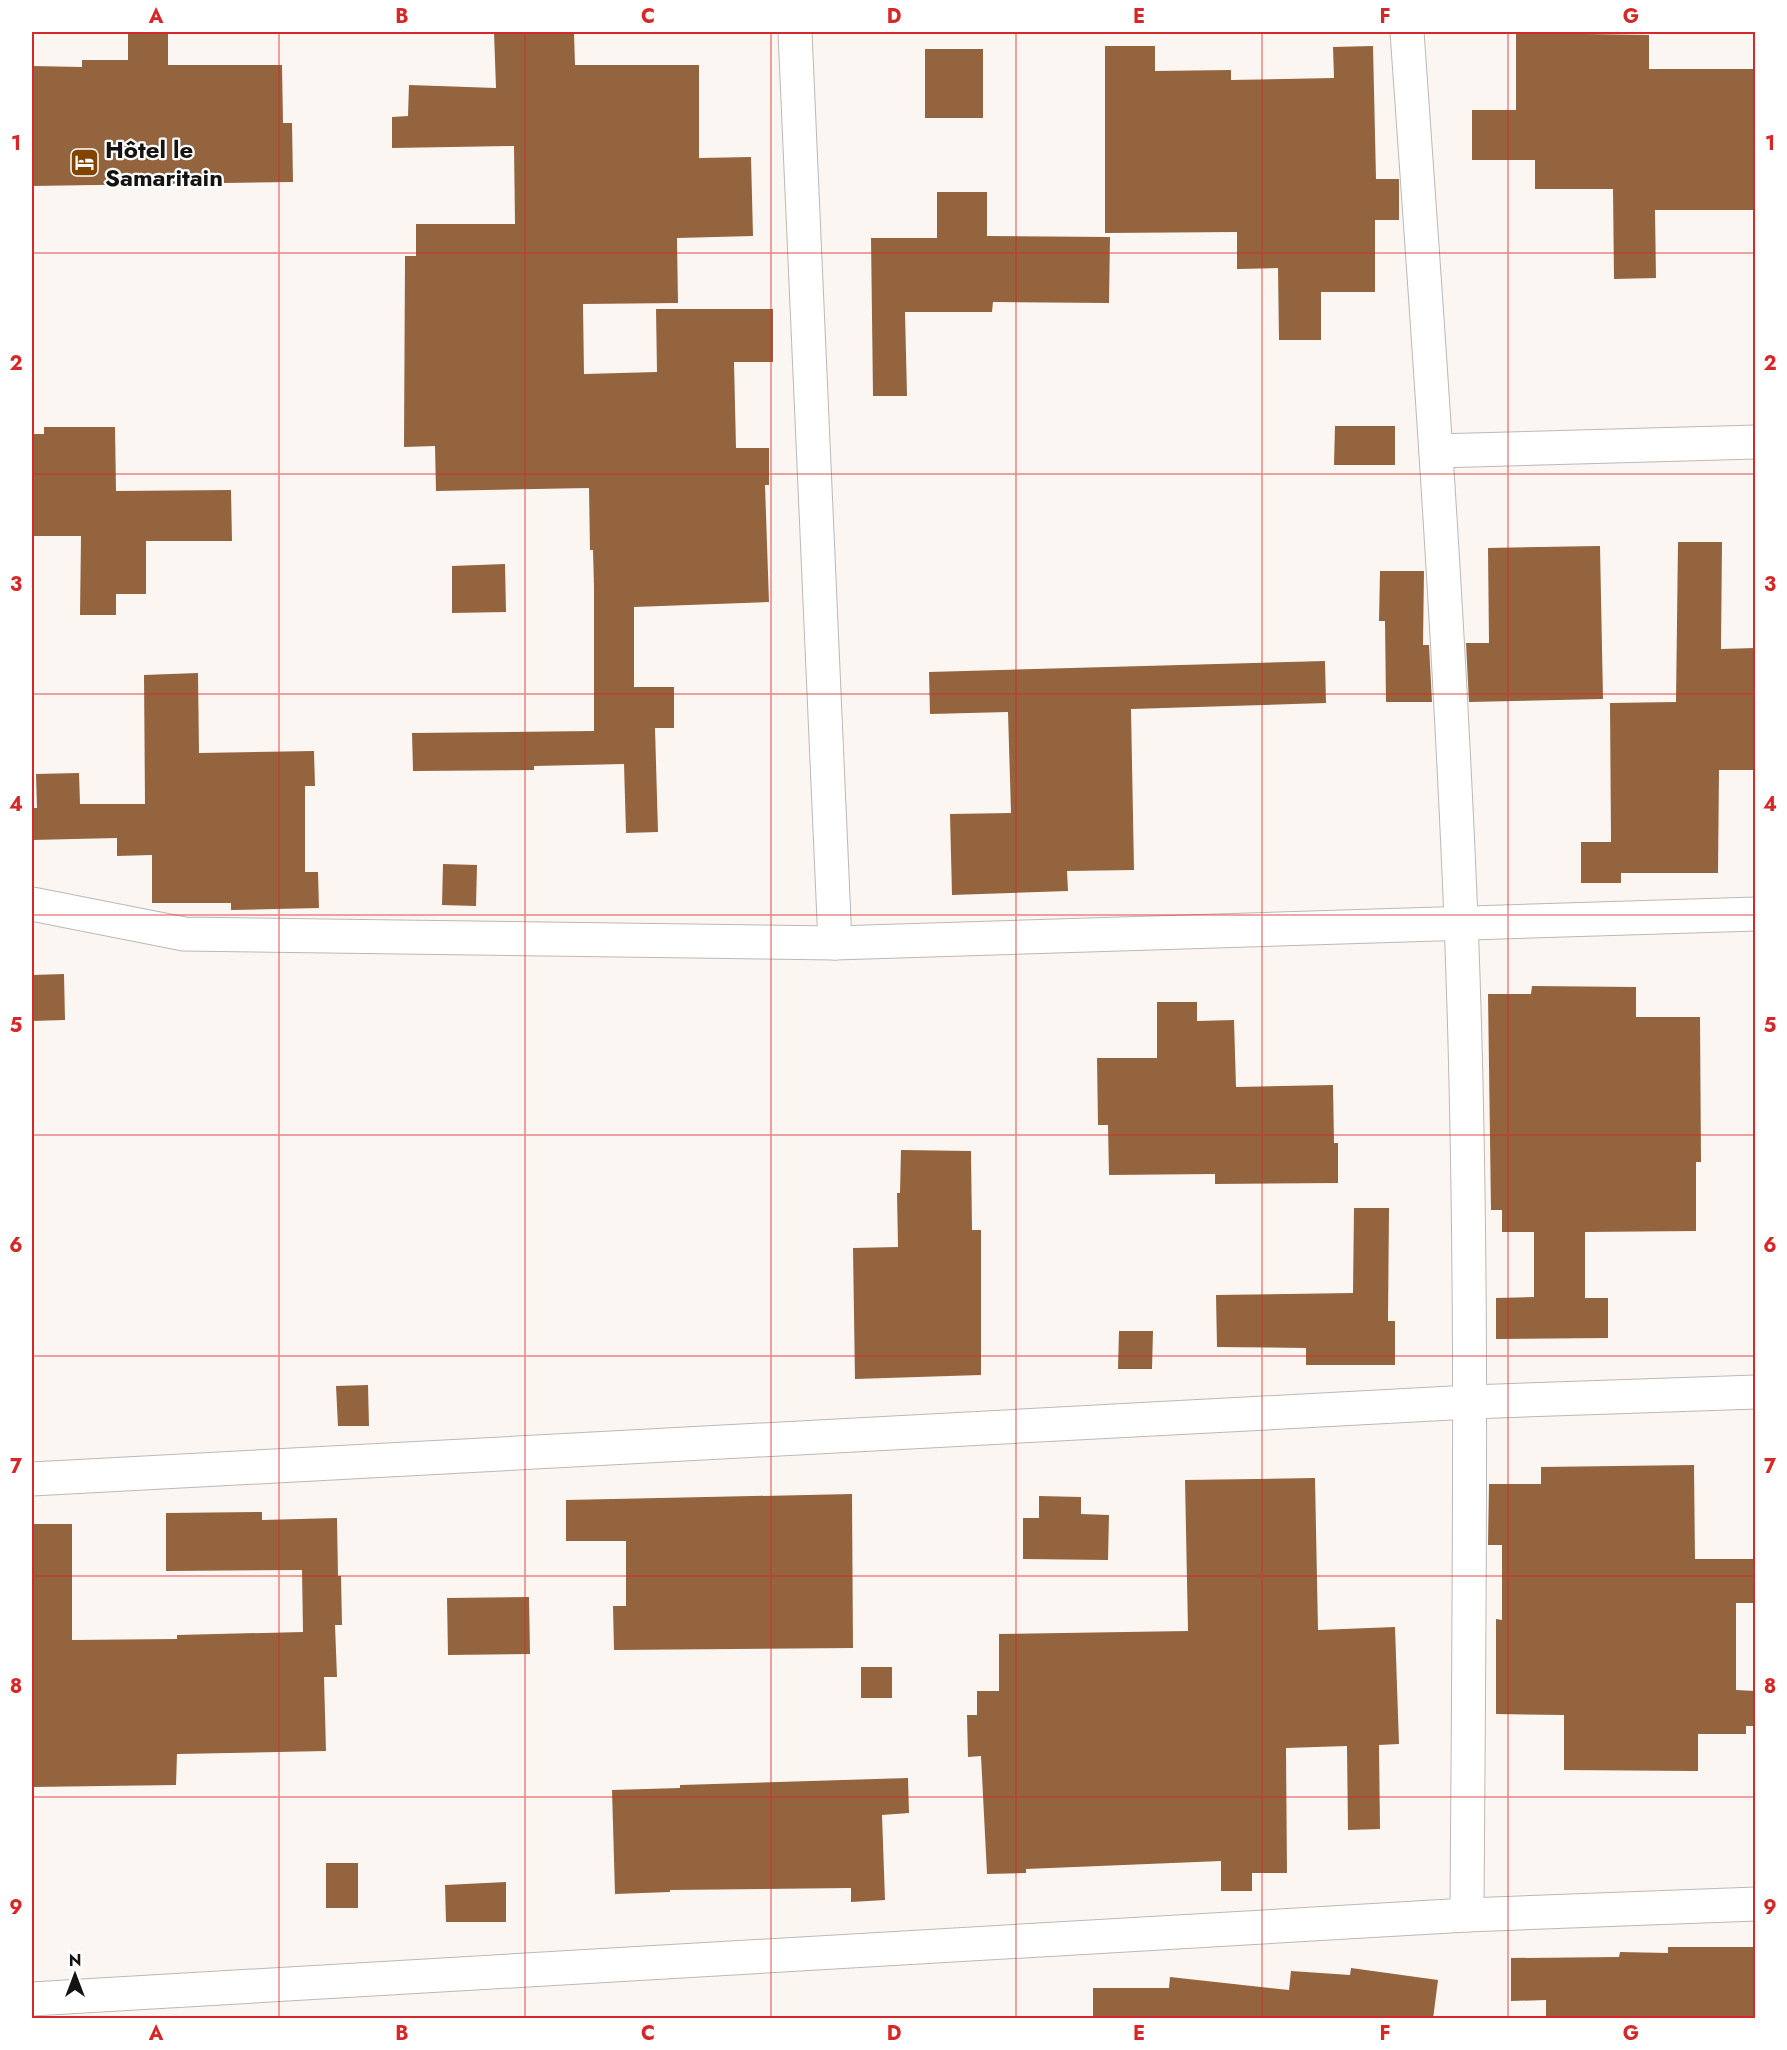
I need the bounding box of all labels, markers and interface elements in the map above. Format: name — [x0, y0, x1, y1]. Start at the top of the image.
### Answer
text: A — [148, 2, 164, 31]
text: B — [395, 2, 409, 31]
text: C — [641, 2, 655, 31]
text: D — [887, 2, 901, 31]
text: E — [1133, 2, 1145, 31]
text: F — [1379, 2, 1391, 31]
text: G — [1623, 2, 1639, 31]
text: 1 — [11, 129, 21, 158]
text: 1 — [1765, 129, 1775, 158]
place label: Hôtel le Samaritain — [105, 132, 223, 195]
hotel icon: Hôtel le Samaritain — [68, 147, 100, 179]
text: 2 — [9, 349, 23, 378]
text: 2 — [1763, 349, 1777, 378]
text: 3 — [10, 570, 22, 599]
text: 3 — [1764, 570, 1776, 599]
text: 4 — [9, 790, 23, 819]
text: 4 — [1763, 790, 1777, 819]
text: 5 — [10, 1011, 23, 1040]
text: 5 — [1764, 1011, 1777, 1040]
text: 6 — [9, 1231, 23, 1260]
text: 6 — [1763, 1231, 1777, 1260]
text: 7 — [10, 1452, 23, 1481]
text: 7 — [1764, 1452, 1777, 1481]
text: 8 — [10, 1672, 22, 1701]
text: 8 — [1764, 1672, 1776, 1701]
text: 9 — [9, 1893, 23, 1922]
text: 9 — [1763, 1893, 1777, 1922]
north arrow — [45, 1945, 105, 2005]
text: N — [69, 1949, 81, 1972]
text: A — [148, 2019, 164, 2048]
text: B — [395, 2019, 409, 2048]
text: C — [641, 2019, 655, 2048]
text: D — [887, 2019, 901, 2048]
text: E — [1133, 2019, 1145, 2048]
text: F — [1379, 2019, 1391, 2048]
text: G — [1623, 2019, 1639, 2048]

